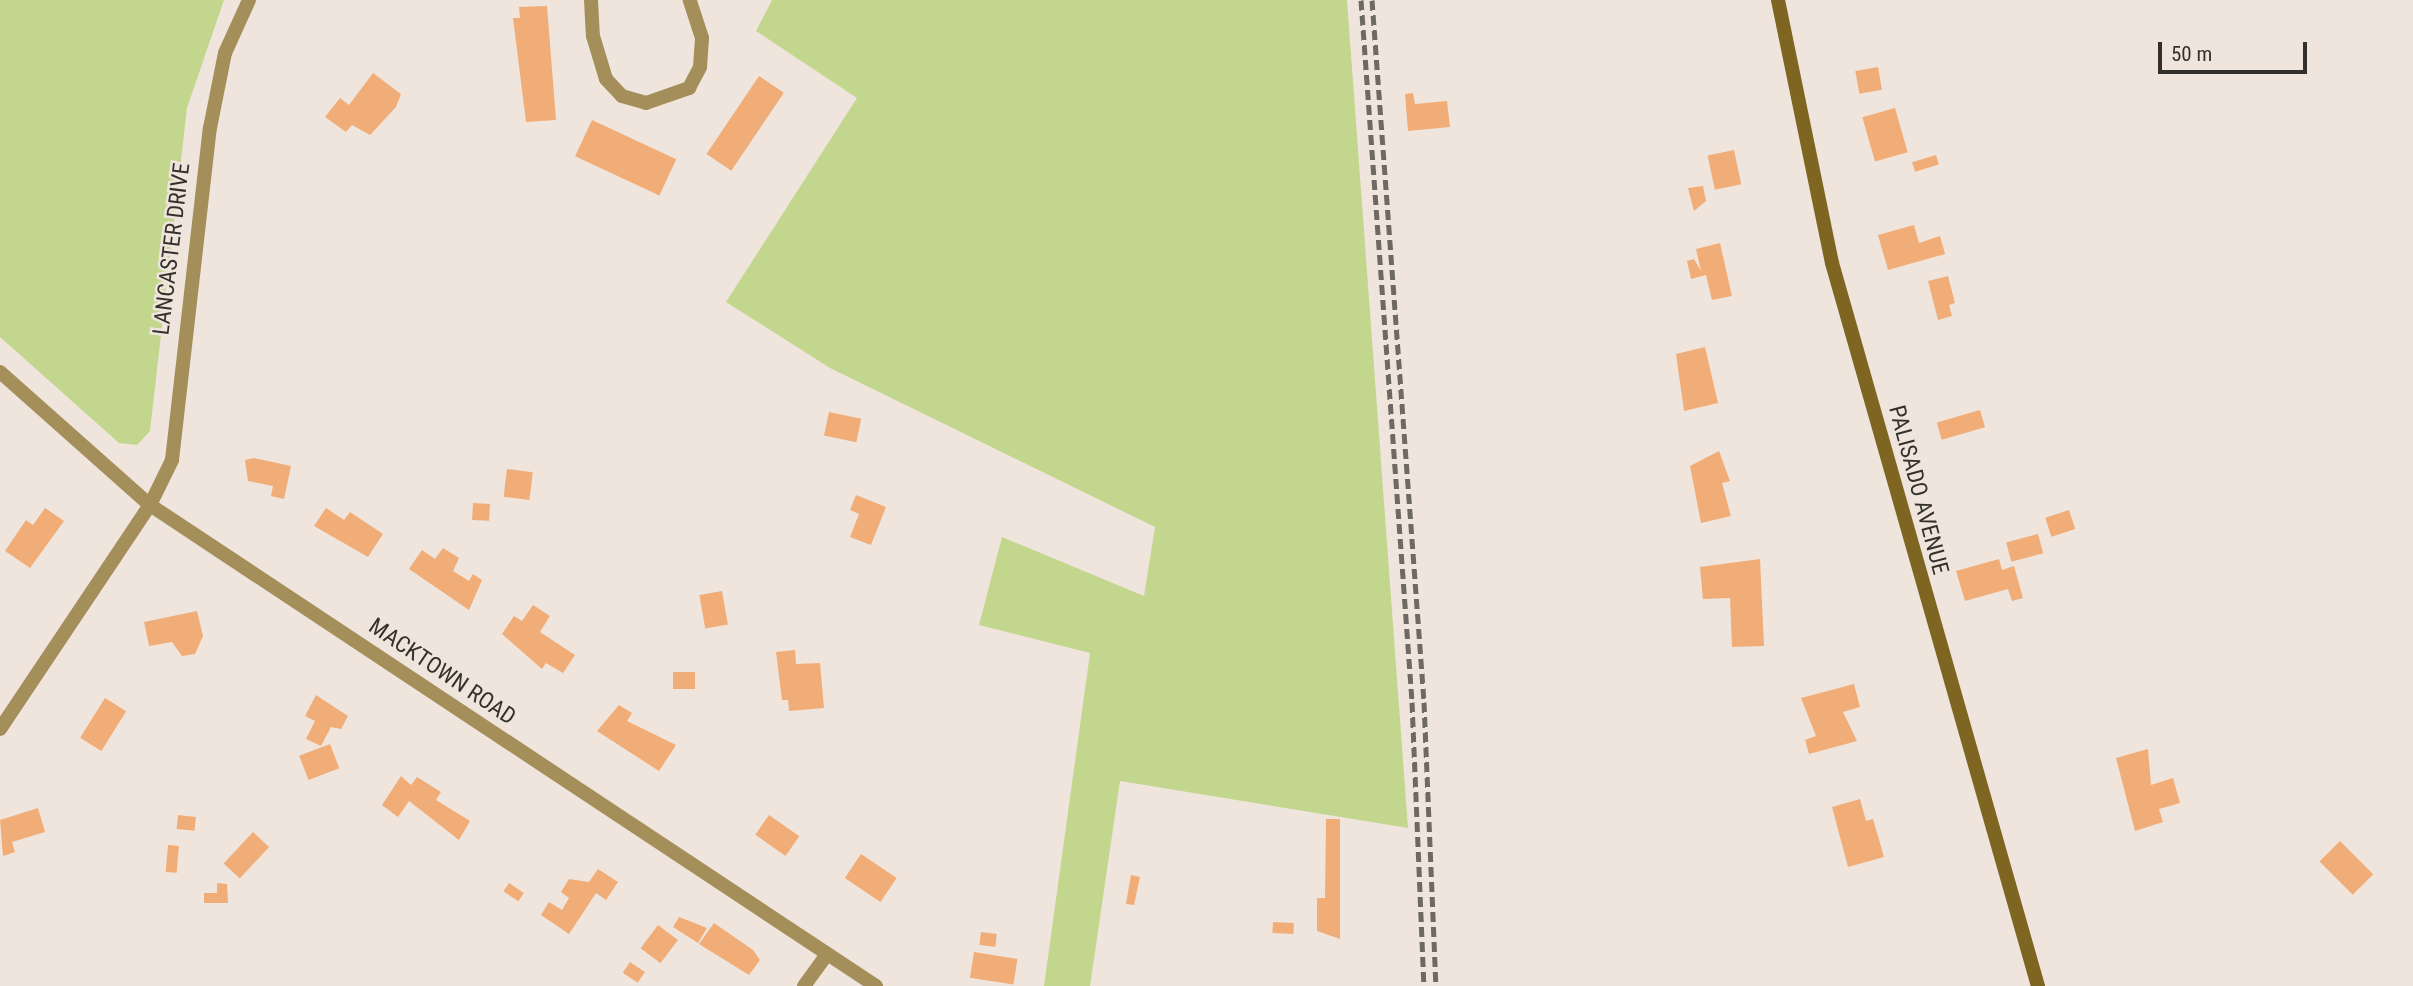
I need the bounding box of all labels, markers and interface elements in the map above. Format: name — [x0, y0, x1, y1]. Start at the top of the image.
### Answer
scale bar — [2161, 28, 2310, 72]
text: 50 m — [2171, 42, 2212, 66]
street label: LANCASTER DRIVE — [148, 161, 196, 337]
street label: PALISADO AVENUE — [1882, 402, 1954, 578]
street label: MACKTOWN ROAD — [363, 613, 521, 731]

